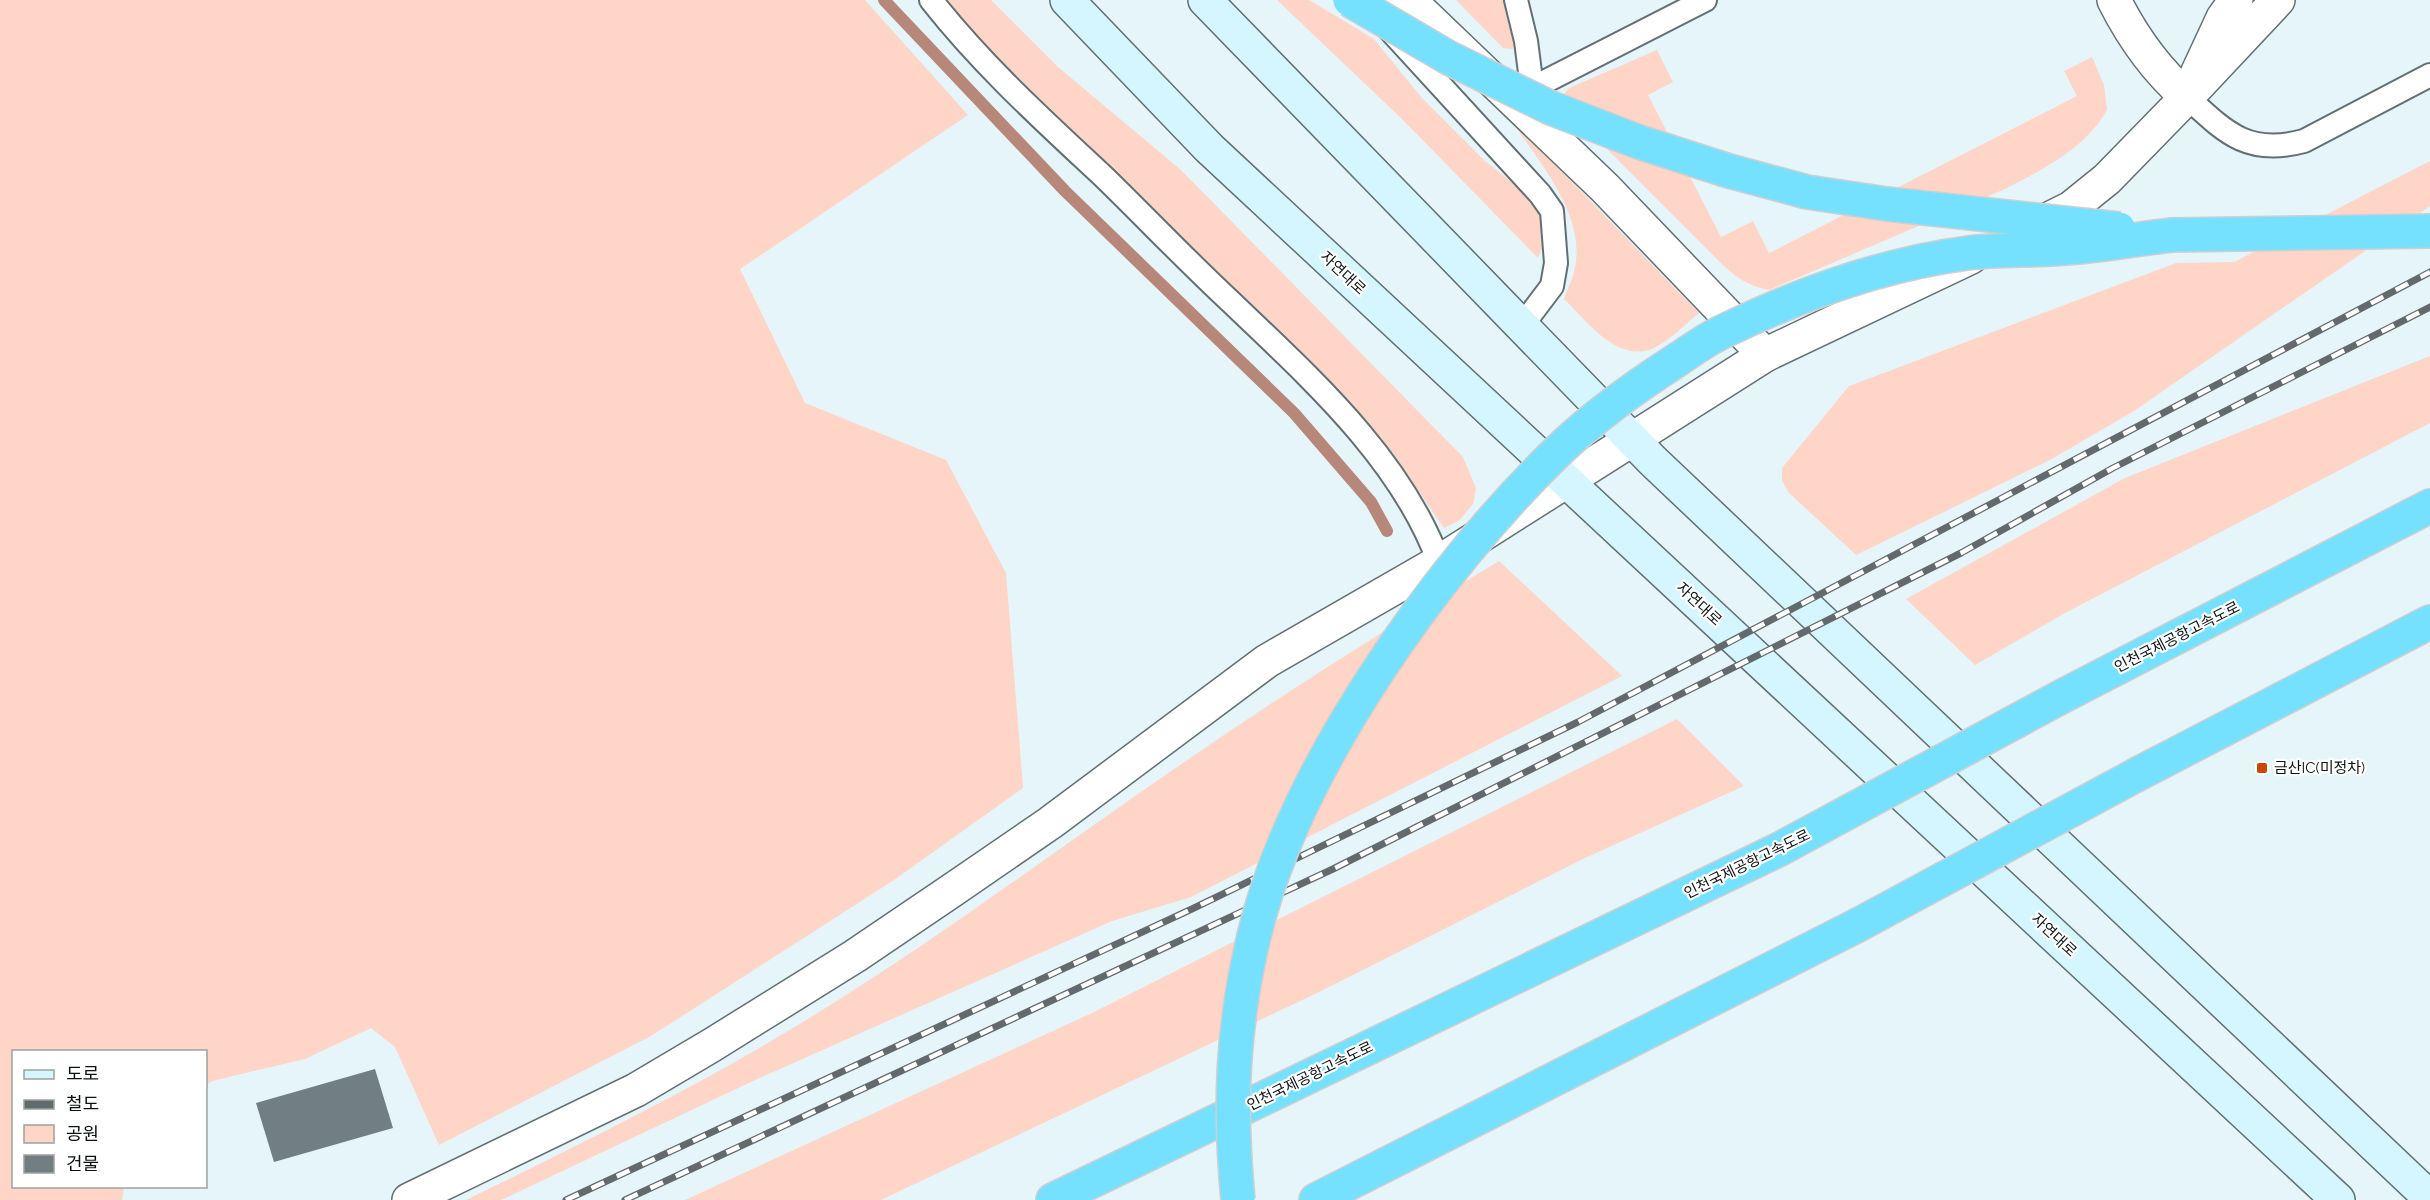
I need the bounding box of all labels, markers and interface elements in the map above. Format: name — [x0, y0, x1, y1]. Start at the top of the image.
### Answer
street label: 자연대로 — [1317, 248, 1369, 298]
street label: 자연대로 — [1673, 579, 1725, 629]
street label: 인천국제공항고속도로 — [2111, 598, 2243, 676]
place label: 금산IC(미정차) — [2274, 759, 2365, 777]
marker: 금산IC(미정차) — [2255, 761, 2269, 775]
street label: 인천국제공항고속도로 — [1681, 826, 1813, 902]
street label: 자연대로 — [2028, 910, 2080, 960]
street label: 인천국제공항고속도로 — [1244, 1038, 1376, 1114]
legend — [12, 1050, 207, 1188]
text: 도로 — [66, 1063, 99, 1084]
text: 철도 — [66, 1093, 99, 1114]
text: 공원 — [66, 1123, 99, 1144]
text: 건물 — [66, 1153, 99, 1174]

